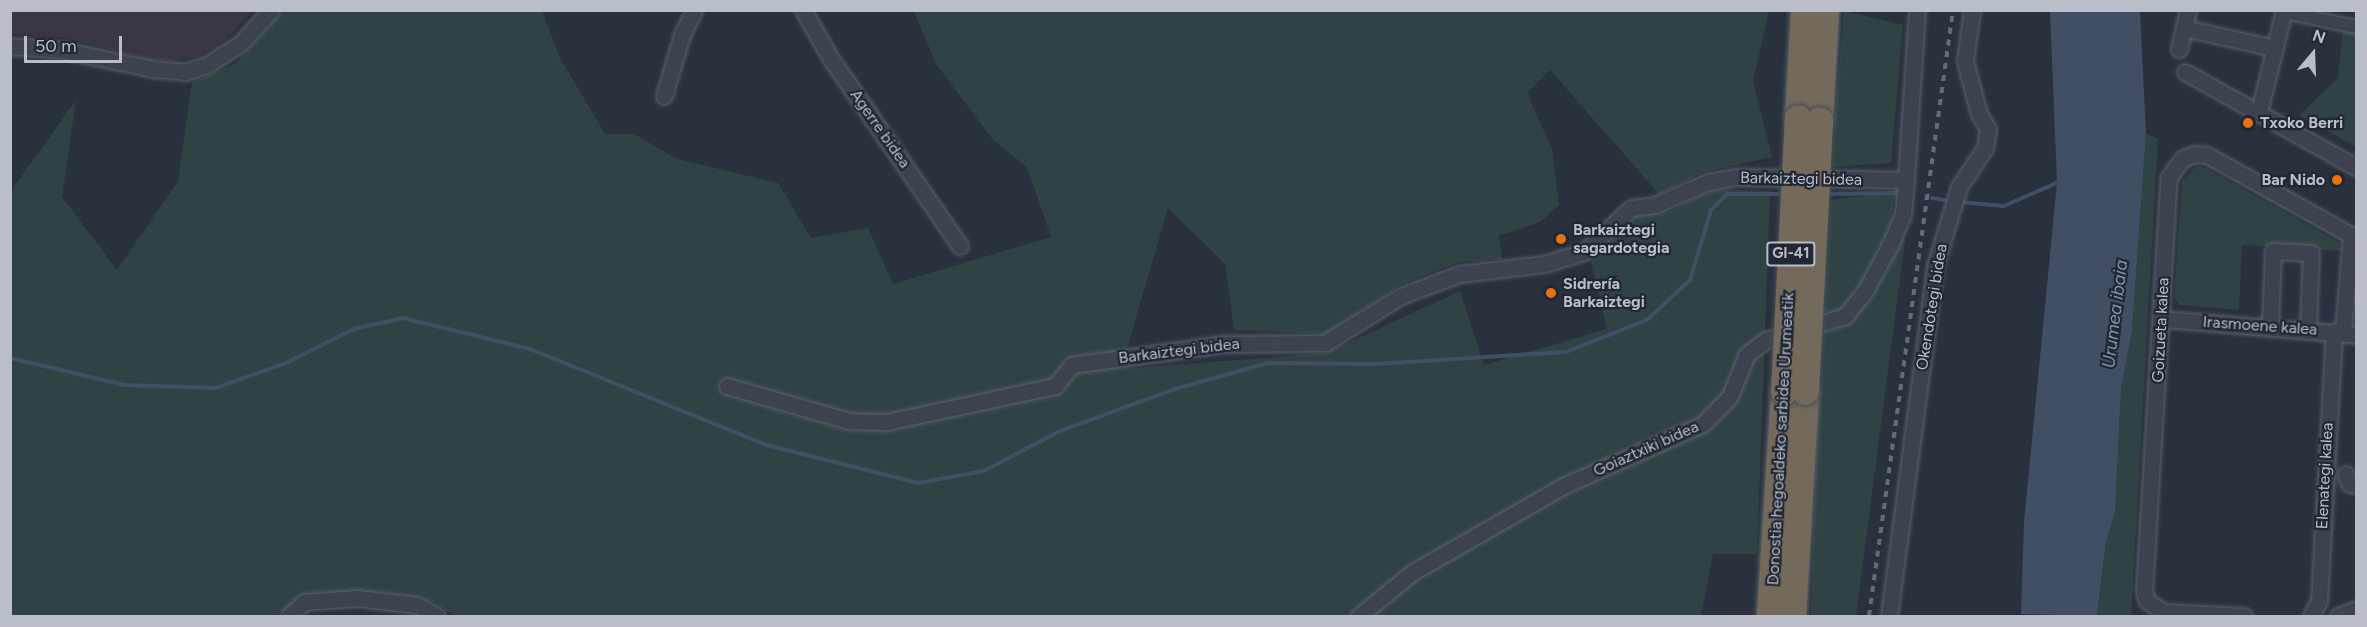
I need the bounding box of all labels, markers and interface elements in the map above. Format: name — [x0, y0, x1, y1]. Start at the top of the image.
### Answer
scale bar — [27, 24, 124, 62]
north arrow — [2283, 24, 2343, 84]
text: N — [2310, 26, 2328, 48]
text: 50 m — [35, 35, 77, 57]
street label: Agerre bidea — [846, 86, 914, 172]
place label: Txoko Berri — [2260, 113, 2343, 133]
marker: Txoko Berri — [2241, 116, 2255, 130]
street label: Barkaiztegi bidea — [1740, 168, 1862, 190]
place label: Bar Nido — [2261, 170, 2325, 190]
marker: Bar Nido — [2330, 173, 2344, 187]
place label: Barkaiztegi sagardotegia — [1573, 220, 1669, 258]
marker: Barkaiztegi sagardotegia — [1554, 232, 1568, 246]
road number: GI-41 — [1766, 242, 1816, 266]
street label: Okendotegi bidea — [1913, 243, 1951, 371]
water label: Urumea ibaia — [2098, 259, 2132, 369]
place label: Sidrería Barkaiztegi — [1563, 274, 1645, 312]
street label: Goizueta kalea — [2149, 277, 2173, 383]
marker: Sidrería Barkaiztegi — [1544, 286, 1558, 300]
street label: Donostia hegoaldeko sarbidea Urumeatik — [1764, 292, 1798, 586]
street label: Irasmoene kalea — [2202, 312, 2318, 340]
street label: Barkaiztegi bidea — [1117, 334, 1241, 368]
street label: Goiaztxiki bidea — [1590, 417, 1702, 481]
street label: Elenategi kalea — [2313, 422, 2337, 530]

